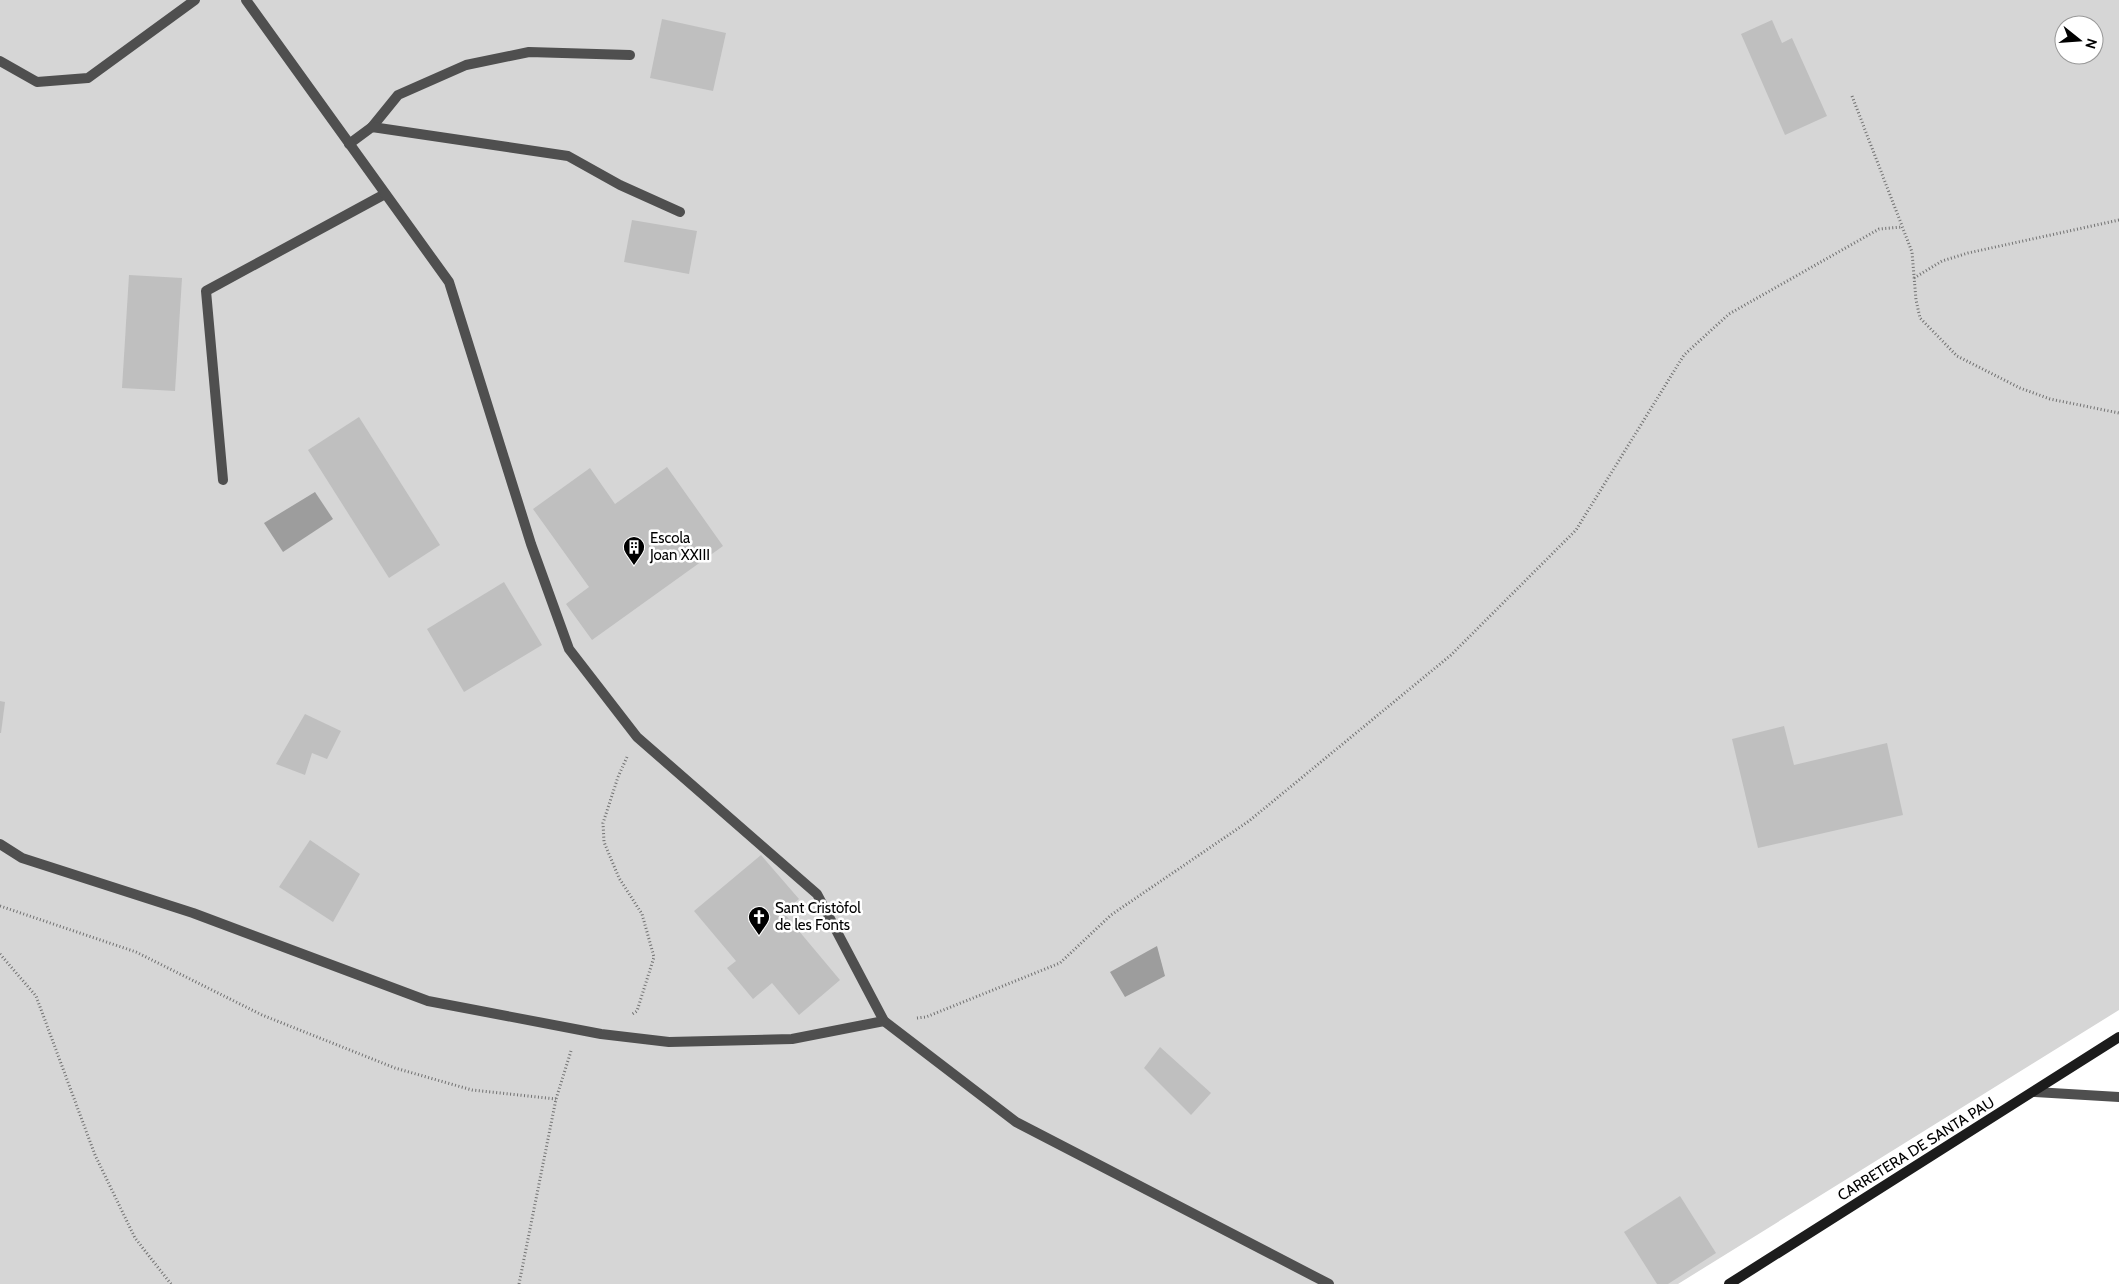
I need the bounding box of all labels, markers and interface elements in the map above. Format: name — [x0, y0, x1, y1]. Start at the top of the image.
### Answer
north arrow — [2054, 15, 2104, 65]
text: N — [2081, 36, 2101, 51]
place label: Escola Joan XXIII — [649, 529, 710, 564]
building icon: Escola Joan XXIII — [622, 535, 646, 566]
place label: Sant Cristòfol de les Fonts — [775, 899, 861, 934]
church icon: Sant Cristòfol de les Fonts — [747, 905, 771, 936]
street label: CARRETERA DE SANTA PAU — [1834, 1093, 1998, 1205]

